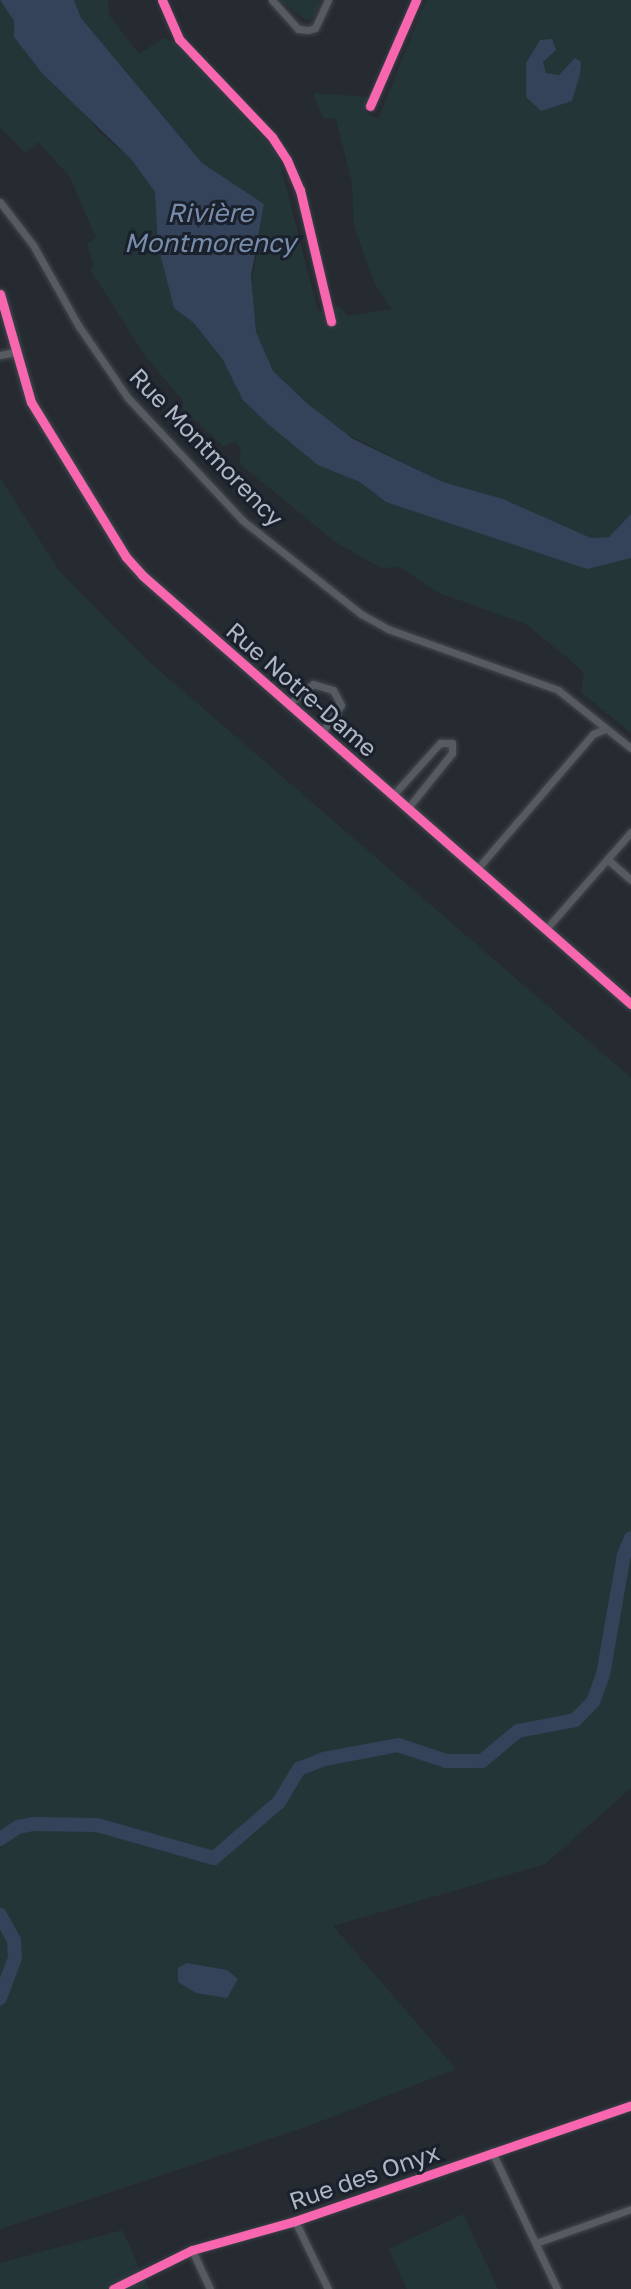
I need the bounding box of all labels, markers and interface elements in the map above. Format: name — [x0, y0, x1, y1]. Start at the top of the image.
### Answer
water label: Rivière Montmorency — [124, 197, 296, 258]
street label: Rue Montmorency — [124, 362, 290, 532]
street label: Rue Notre-Dame — [221, 616, 383, 762]
street label: Rue des Onyx — [285, 2137, 443, 2215]

